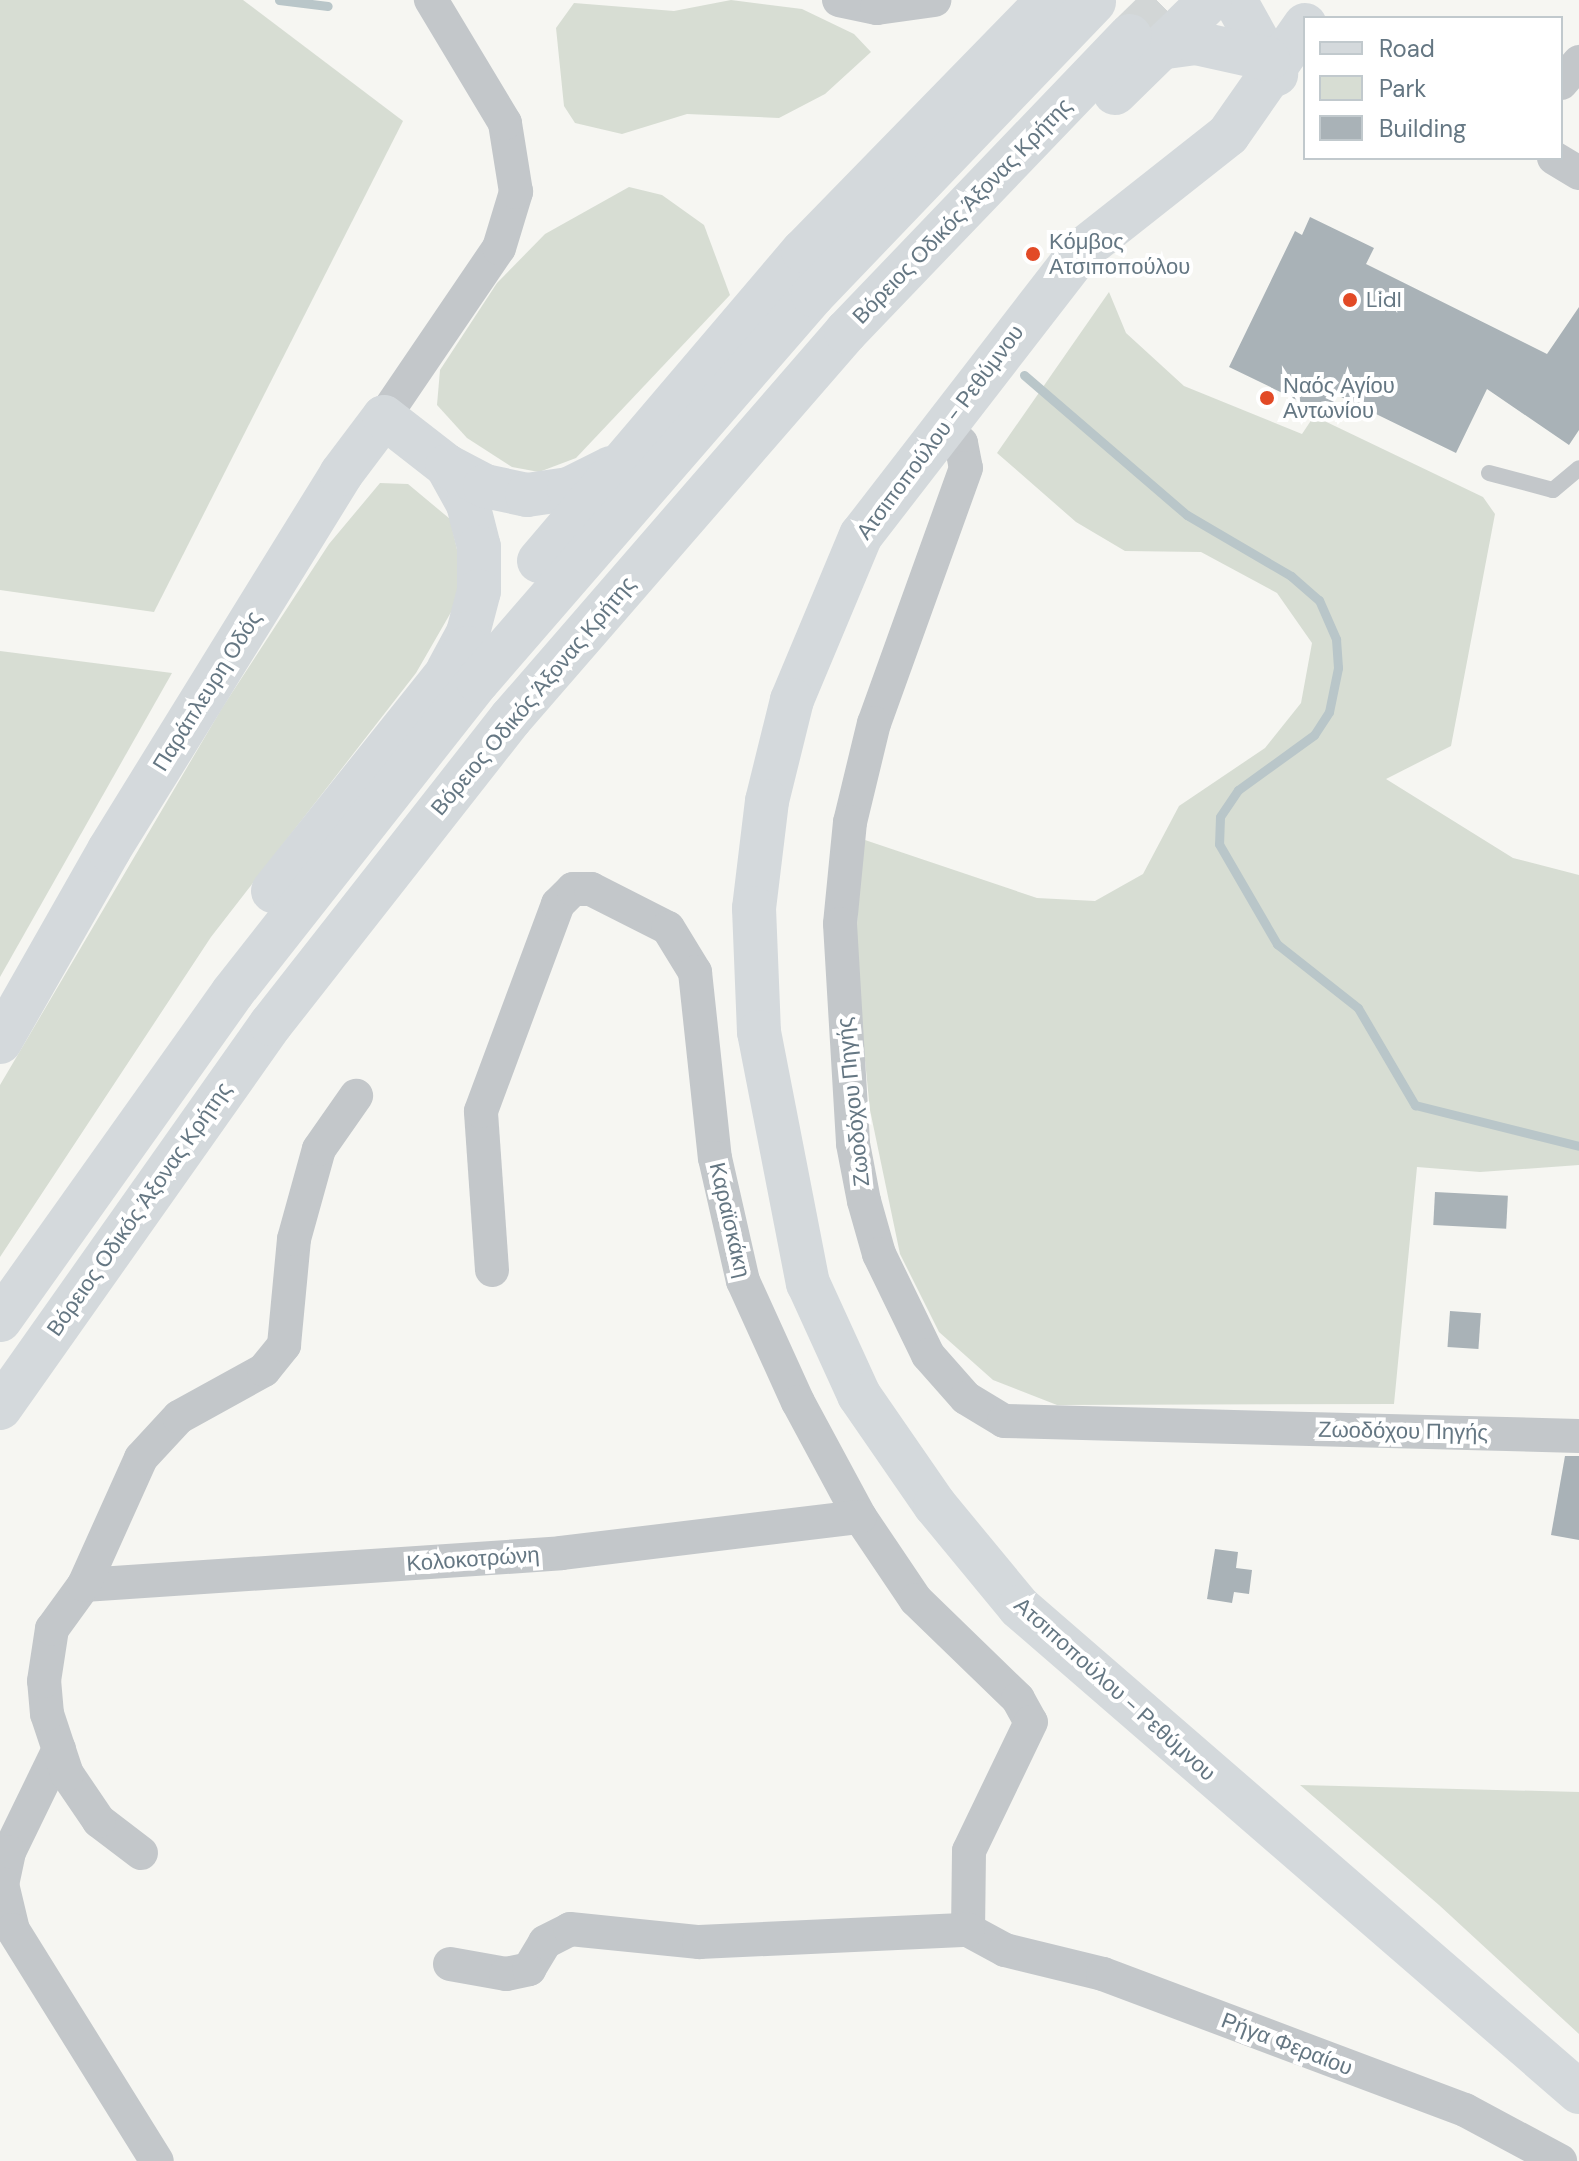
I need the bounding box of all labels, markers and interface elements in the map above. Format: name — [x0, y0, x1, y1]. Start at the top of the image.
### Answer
legend — [1303, 16, 1563, 160]
text: Road — [1379, 33, 1435, 64]
text: Park — [1379, 73, 1426, 104]
street label: Βόρειος Οδικός Άξονας Κρήτης — [847, 93, 1077, 329]
text: Building — [1379, 113, 1466, 144]
place label: Κόμβος Ατσιποπούλου — [1049, 228, 1190, 280]
marker: Κόμβος Ατσιποπούλου — [1024, 245, 1042, 263]
place label: Lidl — [1366, 287, 1402, 313]
marker: Lidl — [1341, 291, 1359, 309]
street label: Ατσιποπούλου - Ρεθύμνου — [851, 320, 1029, 544]
place label: Ναός Αγίου Αντωνίου — [1283, 372, 1395, 424]
marker: Ναός Αγίου Αντωνίου — [1258, 389, 1276, 407]
street label: Βόρειος Οδικός Άξονας Κρήτης — [425, 571, 641, 821]
street label: Παράπλευρη Οδός — [147, 606, 267, 776]
street label: Ζωοδόχου Πηγής — [831, 1016, 875, 1188]
street label: Βόρειος Οδικός Άξονας Κρήτης — [41, 1077, 237, 1341]
street label: Καραϊσκάκη — [704, 1160, 756, 1280]
street label: Ζωοδόχου Πηγής — [1318, 1416, 1488, 1446]
street label: Κολοκοτρώνη — [406, 1541, 540, 1577]
street label: Ατσιποπούλου - Ρεθύμνου — [1009, 1592, 1221, 1786]
street label: Ρήγα Φεραίου — [1218, 2007, 1356, 2081]

